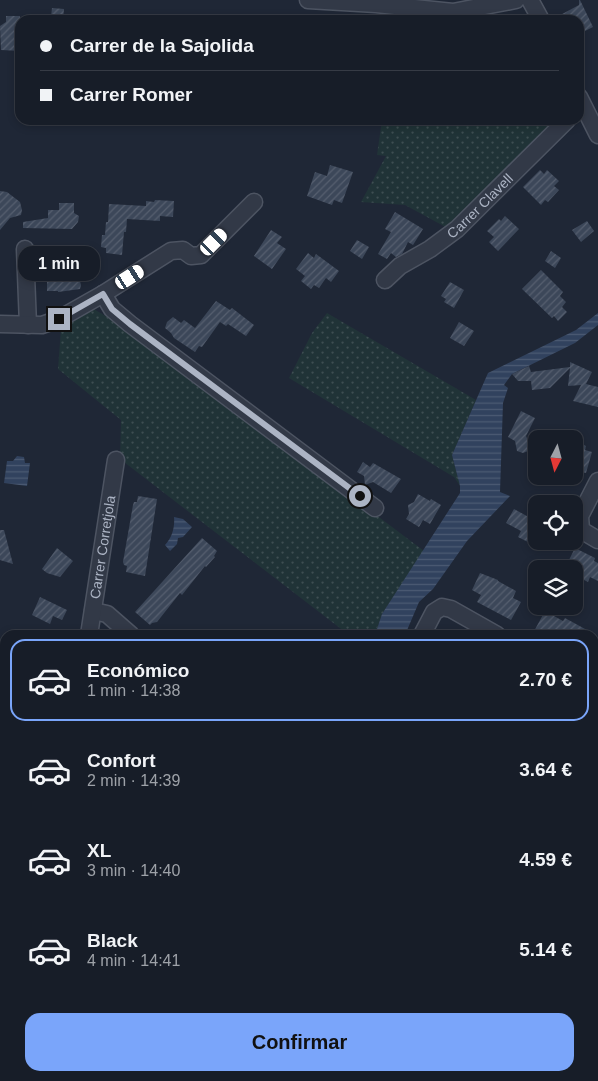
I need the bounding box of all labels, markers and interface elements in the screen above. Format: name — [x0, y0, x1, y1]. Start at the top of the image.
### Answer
text: Carrer de la Sajolida — [70, 35, 254, 56]
text: Carrer Romer — [70, 84, 193, 105]
street label: Carrer Clavell — [444, 170, 516, 242]
car — [198, 226, 229, 258]
callout: 1 min — [18, 246, 100, 282]
text: 1 min — [38, 255, 80, 272]
car — [113, 263, 146, 291]
route end — [48, 308, 70, 330]
north arrow — [528, 430, 582, 485]
map controls — [528, 430, 583, 615]
route start — [349, 485, 371, 507]
street label: Carrer Corretjola — [87, 494, 118, 600]
button: locate — [528, 495, 583, 550]
button: layers — [528, 560, 583, 615]
icon: car — [27, 658, 72, 703]
text: Económico — [87, 660, 189, 681]
text: 2.70 € — [519, 669, 572, 690]
text: 1 min · 14:38 — [87, 682, 180, 699]
icon: car — [27, 748, 72, 793]
text: Confort — [87, 750, 156, 771]
text: 3.64 € — [519, 759, 572, 780]
text: 2 min · 14:39 — [87, 772, 180, 789]
icon: car — [27, 838, 72, 883]
text: XL — [87, 840, 111, 861]
text: 4.59 € — [519, 849, 572, 870]
text: 3 min · 14:40 — [87, 862, 180, 879]
icon: car — [27, 928, 72, 973]
text: Black — [87, 930, 138, 951]
text: 5.14 € — [519, 939, 572, 960]
text: 4 min · 14:41 — [87, 952, 180, 969]
button: Confirmar — [25, 1013, 574, 1071]

